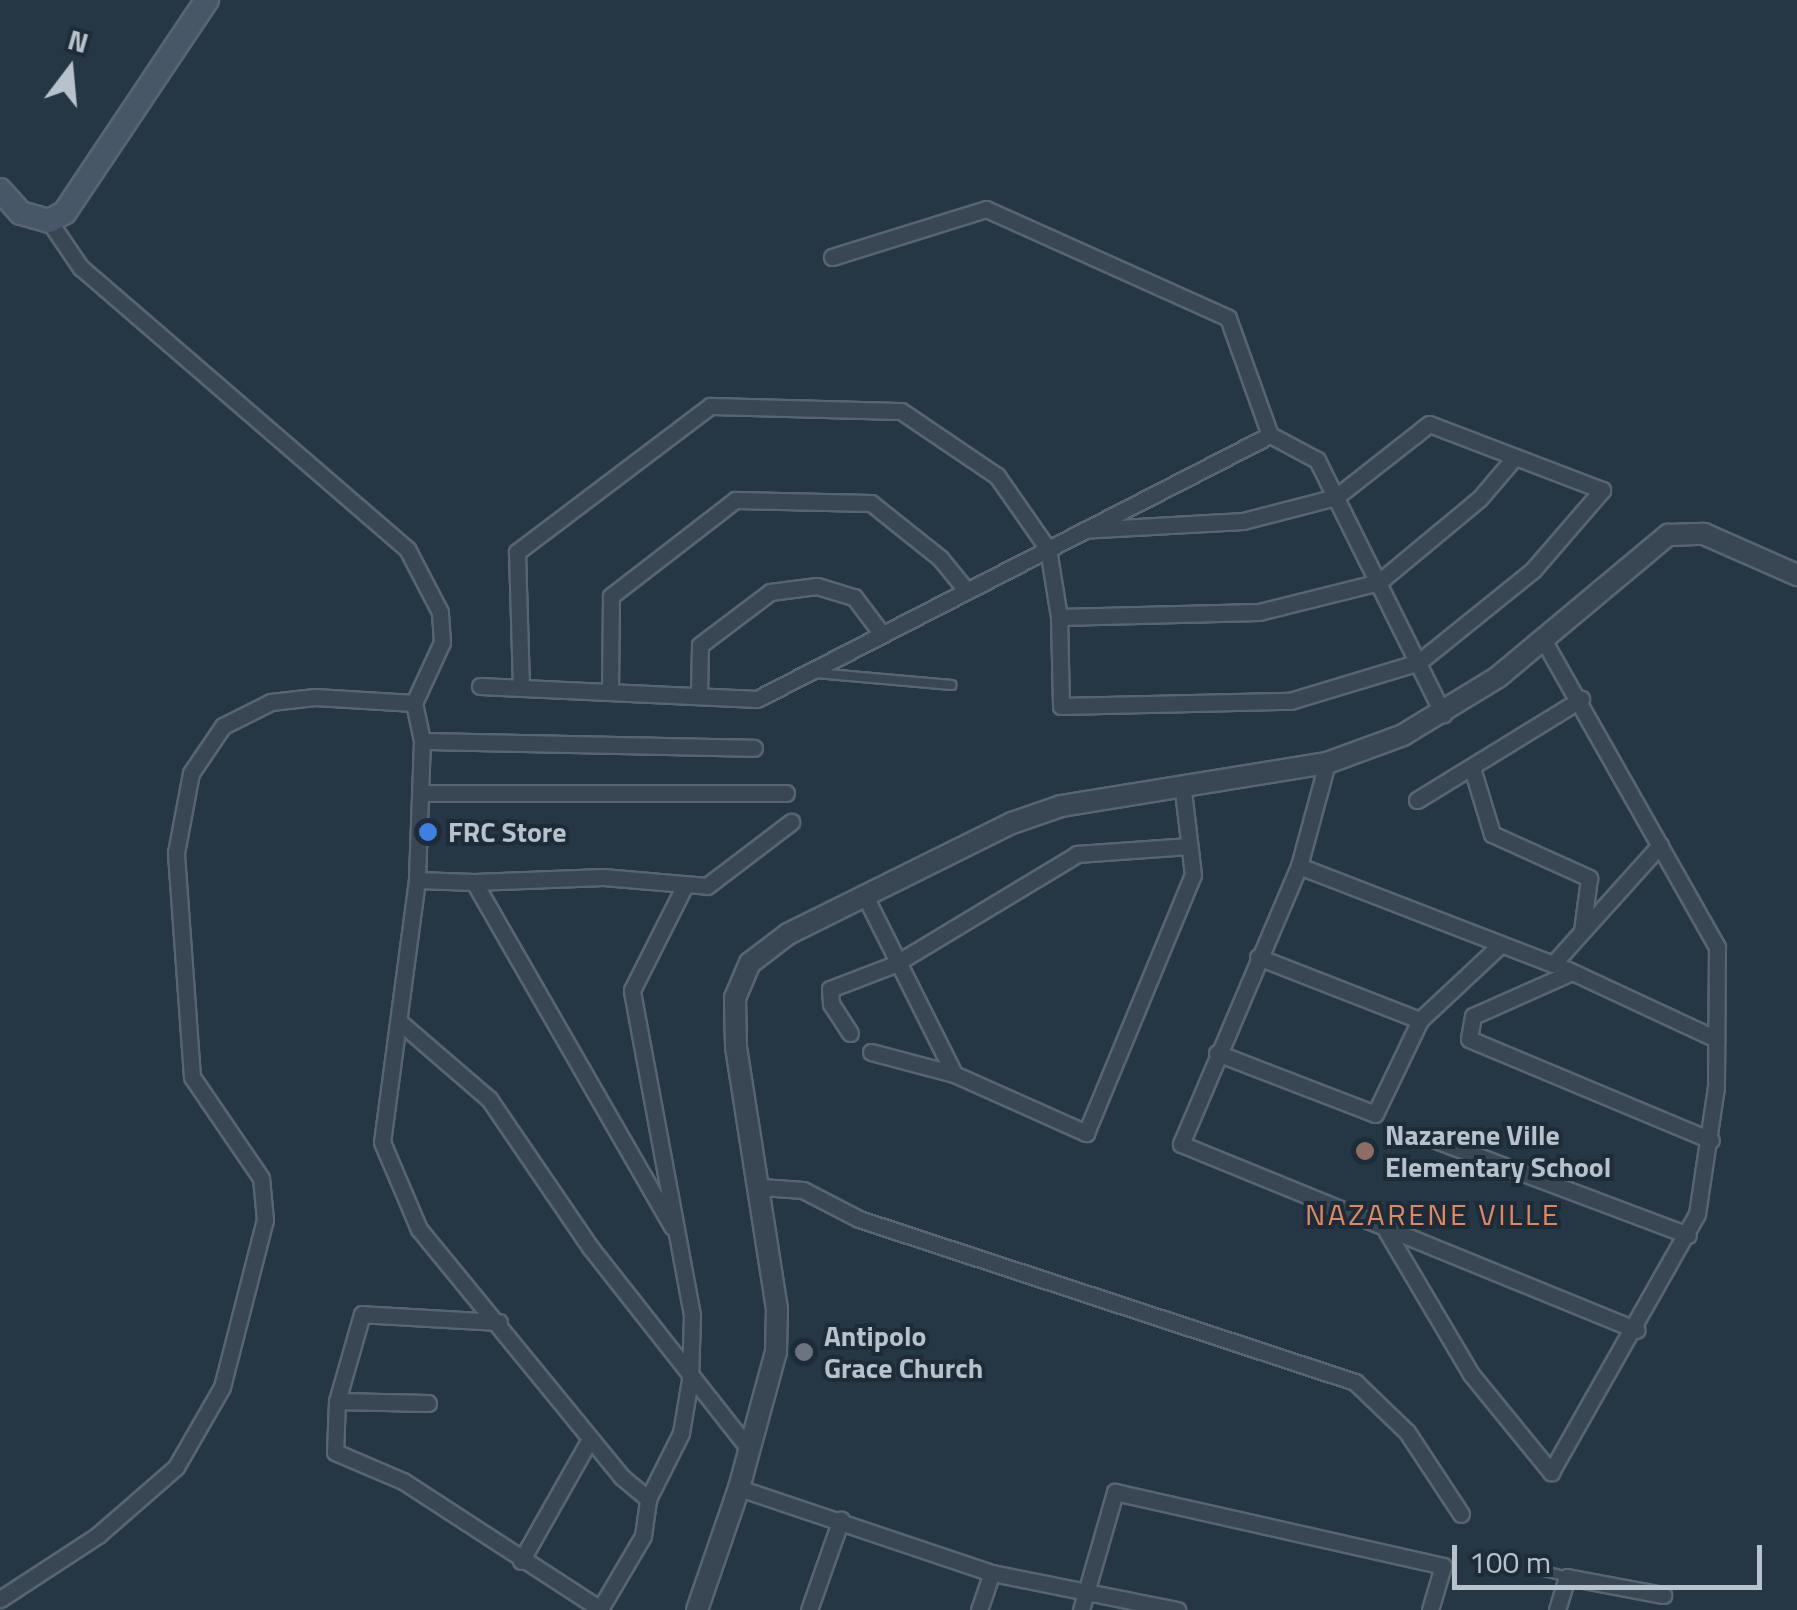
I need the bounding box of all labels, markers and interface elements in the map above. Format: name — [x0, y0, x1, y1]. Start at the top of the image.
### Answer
text: N — [63, 17, 94, 64]
north arrow — [20, 20, 120, 120]
place label: FRC Store — [448, 815, 566, 849]
marker: FRC Store — [417, 821, 439, 843]
place label: Nazarene Ville Elementary School — [1385, 1118, 1611, 1184]
marker: Nazarene Ville Elementary School — [1354, 1140, 1376, 1162]
district label: NAZARENE VILLE — [1305, 1196, 1561, 1232]
place label: Antipolo Grace Church — [824, 1319, 983, 1385]
marker: Antipolo Grace Church — [793, 1341, 815, 1363]
scale bar — [1457, 1525, 1767, 1587]
text: 100 m — [1469, 1539, 1551, 1585]

